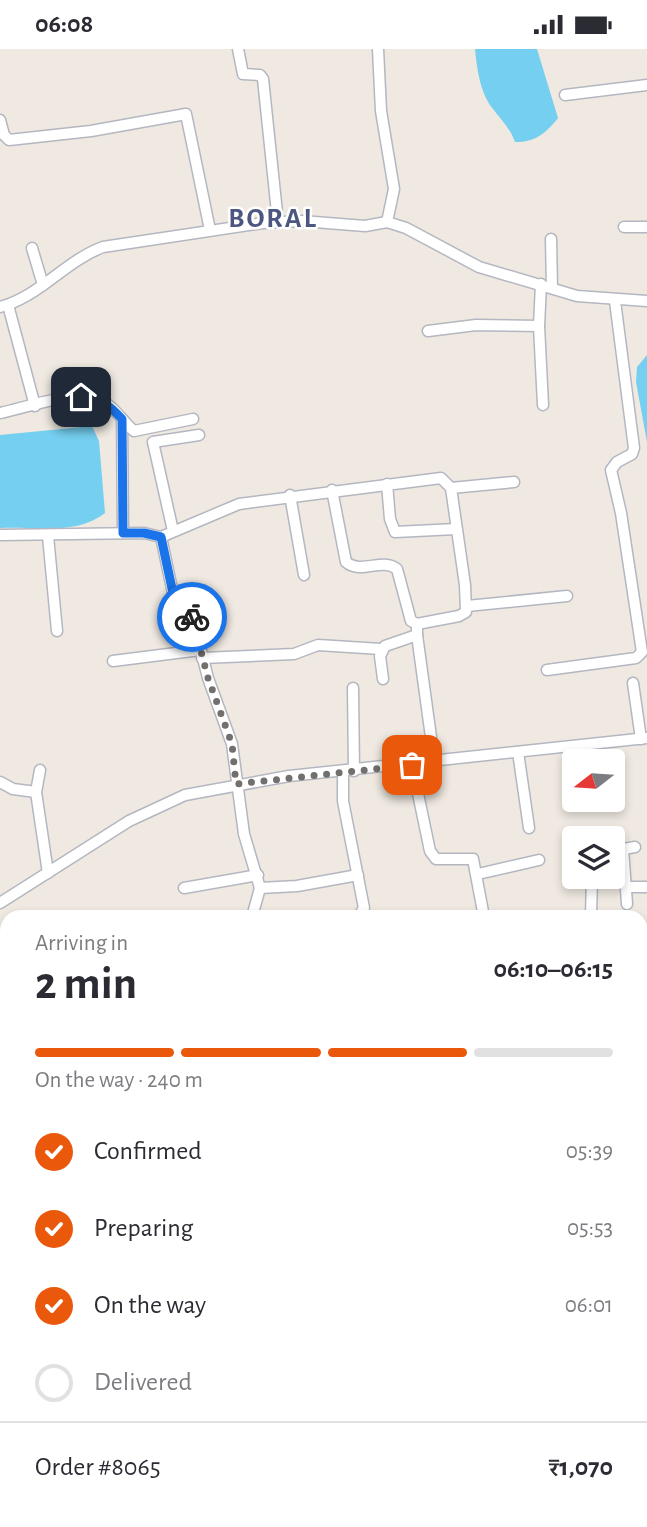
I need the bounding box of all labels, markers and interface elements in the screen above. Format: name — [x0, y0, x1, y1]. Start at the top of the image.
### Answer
text: 06:08 — [35, 11, 93, 37]
district label: BORAL — [228, 205, 318, 233]
pin — [51, 367, 111, 427]
icon: home — [62, 378, 100, 416]
courier — [157, 582, 227, 652]
icon: bike — [173, 598, 211, 636]
pin — [382, 735, 442, 795]
icon: bag — [393, 746, 431, 784]
north arrow — [562, 749, 625, 812]
map controls — [562, 749, 625, 889]
button: layers — [562, 826, 625, 889]
text: Arriving in — [35, 932, 128, 955]
text: 06:10–06:15 — [493, 956, 613, 982]
text: 2 min — [35, 961, 137, 1007]
text: On the way · 240 m — [35, 1069, 203, 1092]
icon: check — [35, 1133, 73, 1171]
text: Confirmed — [94, 1138, 202, 1164]
text: 05:39 — [566, 1140, 613, 1163]
icon: check — [35, 1210, 73, 1248]
text: Preparing — [94, 1215, 193, 1241]
text: 05:53 — [567, 1217, 613, 1240]
icon: check — [35, 1287, 73, 1325]
text: On the way — [94, 1292, 206, 1318]
text: 06:01 — [565, 1294, 613, 1317]
text: Delivered — [94, 1369, 192, 1395]
text: Order #8065 — [35, 1454, 161, 1480]
text: ₹1,070 — [548, 1454, 613, 1480]

